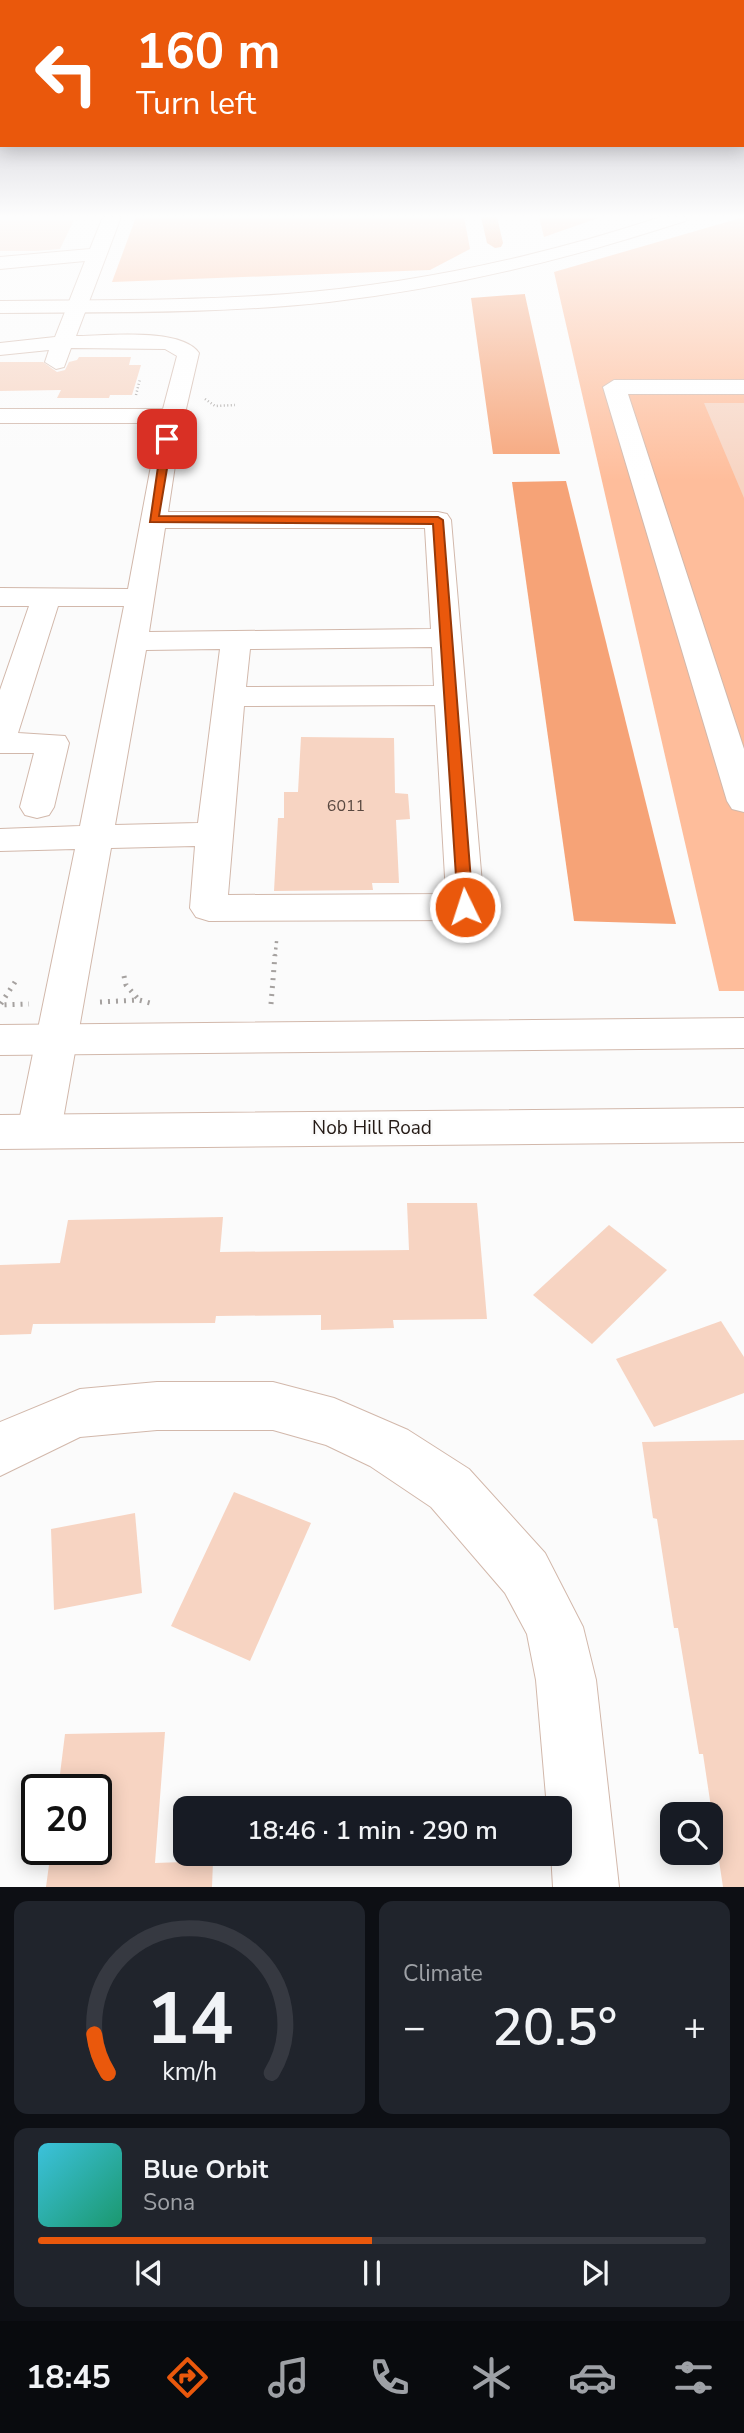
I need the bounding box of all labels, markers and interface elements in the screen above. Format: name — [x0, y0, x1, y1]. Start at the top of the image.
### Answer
text: 160 m — [136, 18, 280, 85]
icon: left — [21, 28, 112, 119]
text: Turn left — [136, 82, 256, 125]
pin — [137, 409, 197, 469]
icon: arrive — [148, 420, 186, 458]
house number: 6011 — [327, 795, 365, 817]
position arrow — [428, 870, 502, 944]
street label: Nob Hill Road — [312, 1115, 432, 1141]
speed limit sign: 20 — [21, 1774, 112, 1865]
map controls — [660, 1802, 723, 1865]
button: search — [660, 1802, 723, 1865]
text: 18:46 · 1 min · 290 m — [247, 1813, 498, 1848]
text: Climate — [403, 1958, 483, 1989]
text: 14 — [146, 1970, 233, 2070]
text: 20.5° — [492, 1992, 617, 2063]
text: − — [403, 2002, 426, 2053]
text: + — [683, 2002, 706, 2053]
text: km/h — [162, 2055, 217, 2089]
text: Blue Orbit — [143, 2152, 268, 2187]
text: Sona — [143, 2187, 195, 2218]
icon: previous — [130, 2254, 168, 2292]
icon: pause — [353, 2254, 391, 2292]
icon: next — [576, 2254, 614, 2292]
icon: directions — [163, 2353, 212, 2402]
icon: music — [264, 2353, 313, 2402]
icon: phone — [365, 2353, 414, 2402]
icon: climate — [467, 2353, 516, 2402]
icon: car — [568, 2353, 617, 2402]
icon: filters — [669, 2353, 718, 2402]
text: 18:45 — [26, 2356, 111, 2399]

